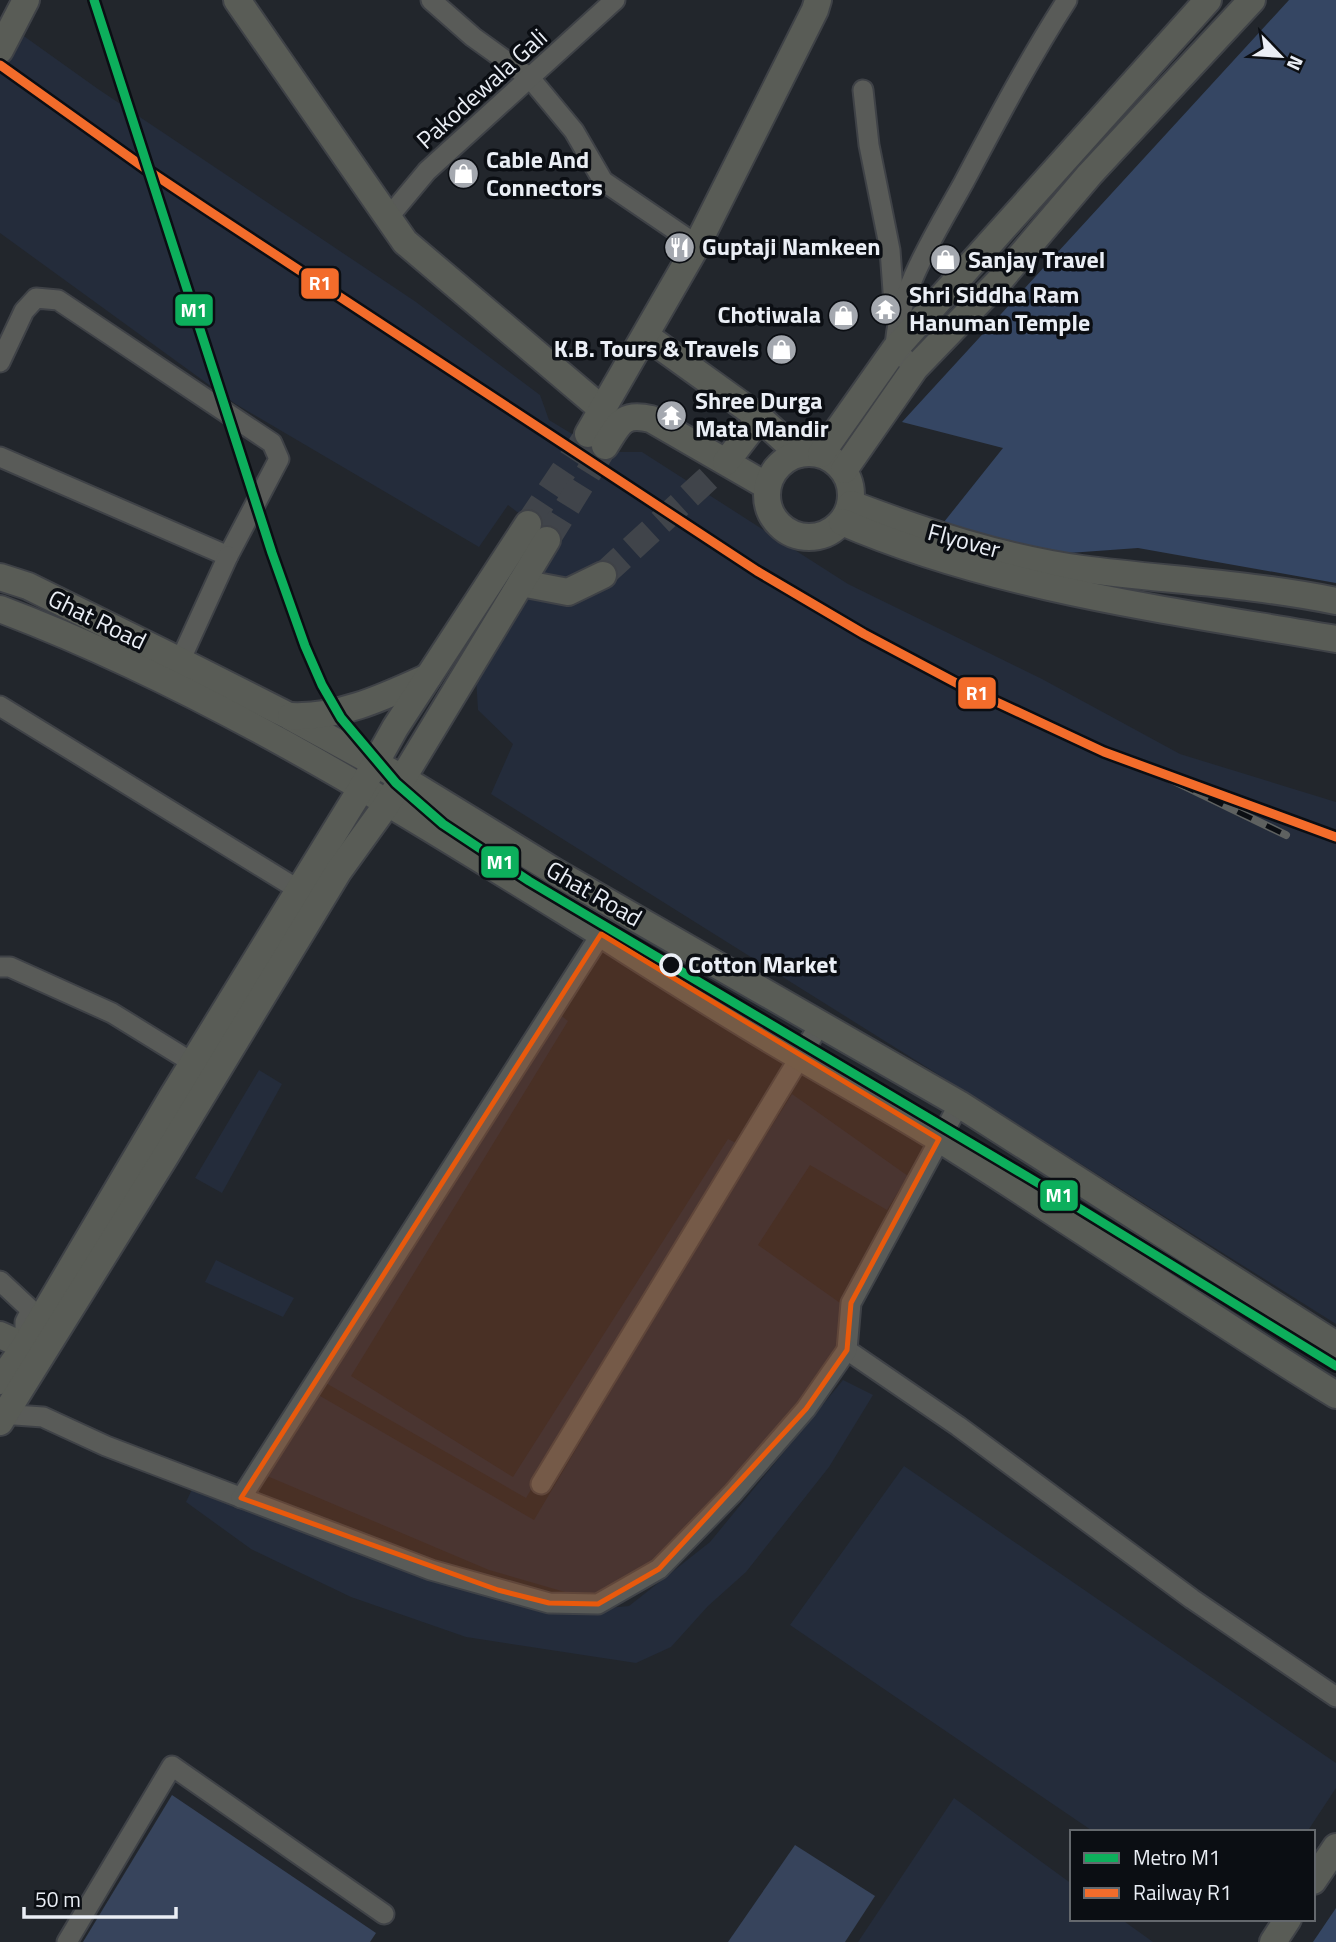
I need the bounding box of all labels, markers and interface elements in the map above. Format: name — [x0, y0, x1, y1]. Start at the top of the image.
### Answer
street label: Pakodewala Gali — [408, 20, 555, 157]
north arrow — [1245, 21, 1315, 91]
text: N — [1280, 51, 1312, 75]
place label: Cable And Connectors — [486, 141, 603, 205]
shop icon: Cable And Connectors — [446, 157, 480, 191]
place label: Guptaji Namkeen — [702, 228, 881, 264]
restaurant icon: Guptaji Namkeen — [662, 230, 696, 264]
place label: Sanjay Travel — [968, 241, 1105, 277]
shop icon: Sanjay Travel — [928, 243, 962, 277]
line badge: R1 — [300, 267, 340, 300]
text: R1 — [309, 268, 331, 297]
place label: Shri Siddha Ram Hanuman Temple — [909, 276, 1090, 340]
temple icon: Shri Siddha Ram Hanuman Temple — [869, 292, 903, 326]
line badge: M1 — [174, 293, 214, 327]
text: M1 — [181, 295, 207, 324]
place label: Chotiwala — [717, 296, 821, 332]
shop icon: Chotiwala — [827, 298, 861, 332]
place label: K.B. Tours & Travels — [554, 330, 759, 366]
shop icon: K.B. Tours & Travels — [765, 332, 799, 366]
place label: Shree Durga Mata Mandir — [695, 382, 829, 446]
temple icon: Shree Durga Mata Mandir — [655, 398, 689, 432]
street label: Flyover — [924, 513, 1005, 567]
street label: Ghat Road — [42, 580, 153, 658]
line badge: R1 — [957, 676, 997, 710]
text: R1 — [966, 678, 988, 707]
line badge: M1 — [480, 845, 520, 879]
text: M1 — [487, 847, 513, 876]
street label: Ghat Road — [540, 851, 649, 935]
place label: Cotton Market — [688, 946, 838, 982]
marker: Cotton Market — [660, 954, 682, 976]
line badge: M1 — [1039, 1179, 1079, 1212]
text: M1 — [1046, 1180, 1072, 1209]
legend — [1070, 1830, 1315, 1921]
text: Metro M1 — [1133, 1841, 1221, 1873]
scale bar — [24, 1876, 177, 1920]
text: Railway R1 — [1133, 1876, 1232, 1908]
text: 50 m — [35, 1883, 81, 1915]

